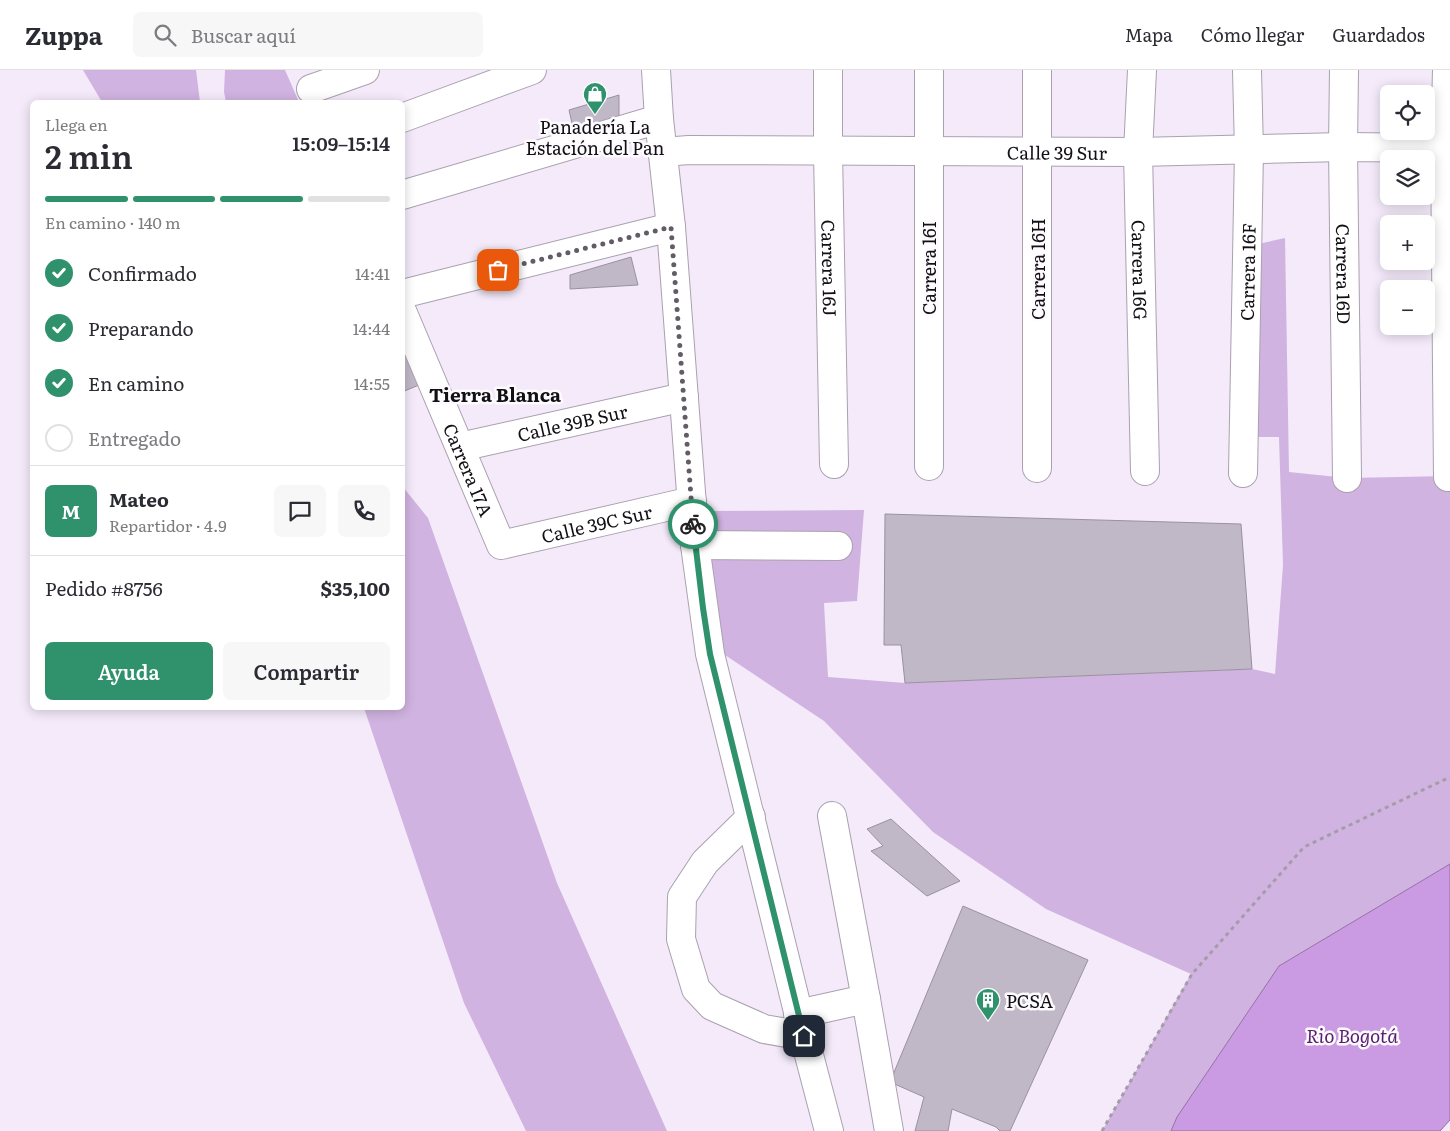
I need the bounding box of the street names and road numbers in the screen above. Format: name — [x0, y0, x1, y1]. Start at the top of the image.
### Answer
street label: Calle 39 Sur — [1007, 138, 1108, 165]
street label: Carrera 16H — [1024, 218, 1051, 320]
street label: Carrera 16J — [816, 219, 845, 317]
street label: Carrera 16G — [1126, 219, 1155, 320]
street label: Carrera 16I — [915, 221, 942, 315]
street label: Carrera 16F — [1232, 223, 1261, 321]
street label: Carrera 16D — [1330, 224, 1359, 324]
street label: Calle 39B Sur — [515, 396, 630, 447]
street label: Carrera 17A — [437, 419, 501, 520]
street label: Calle 39C Sur — [538, 497, 655, 549]

